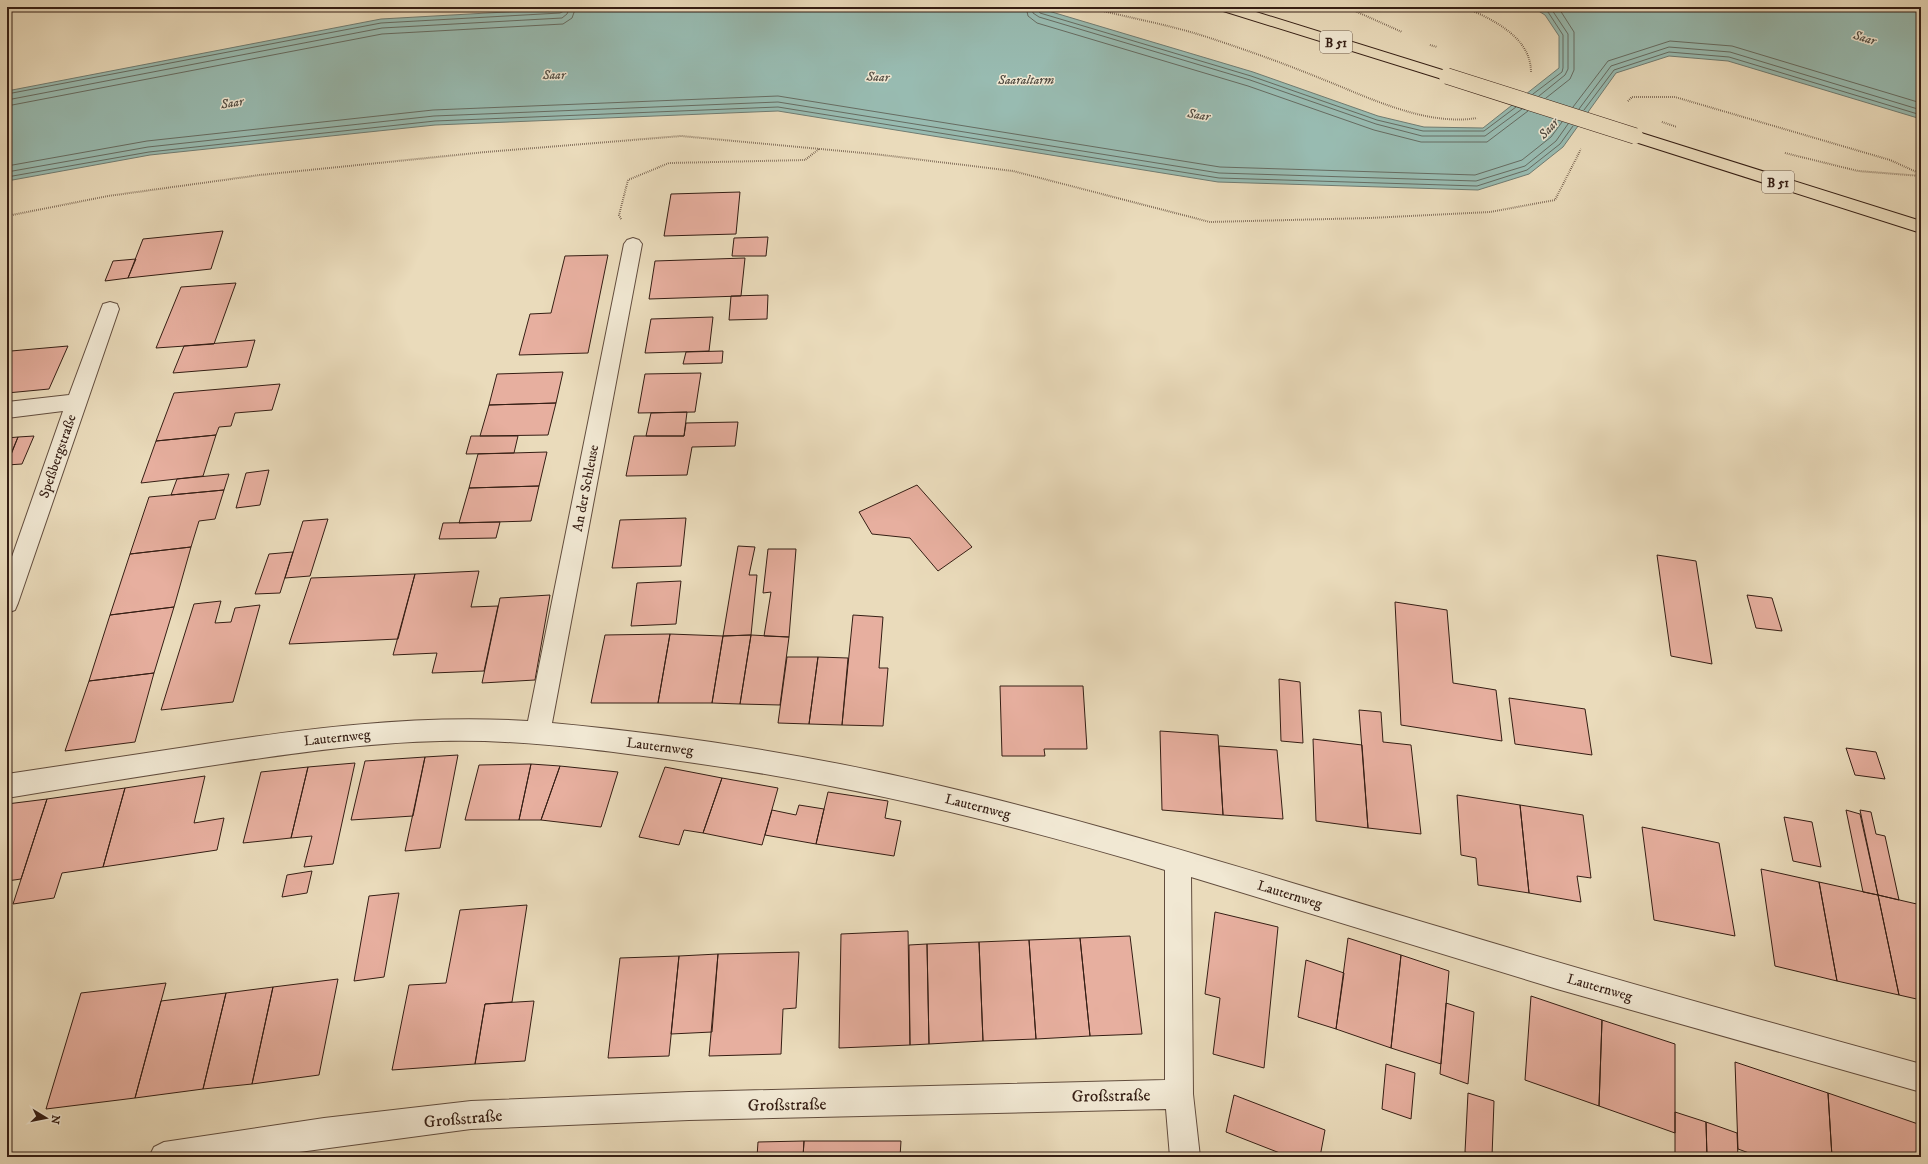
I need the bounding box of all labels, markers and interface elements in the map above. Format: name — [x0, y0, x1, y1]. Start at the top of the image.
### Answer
water label: Saar — [1850, 27, 1879, 49]
road number: B 51 — [1320, 31, 1352, 53]
water label: Saar — [541, 67, 567, 83]
water label: Saar — [865, 68, 891, 86]
water label: Saaraltarm — [997, 72, 1054, 88]
water label: Saar — [219, 93, 246, 113]
water label: Saar — [1185, 105, 1213, 125]
water label: Saar — [1534, 114, 1563, 143]
road number: B 51 — [1762, 171, 1794, 193]
street label: Speßbergstraße — [35, 412, 81, 501]
street label: An der Schleuse — [569, 443, 603, 533]
street label: Lauternweg — [303, 726, 372, 750]
street label: Lauternweg — [625, 734, 694, 760]
street label: Lauternweg — [943, 790, 1013, 824]
street label: Lauternweg — [1255, 877, 1325, 913]
street label: Lauternweg — [1565, 970, 1635, 1006]
street label: Großstraße — [1071, 1084, 1151, 1108]
street label: Großstraße — [747, 1093, 827, 1117]
north arrow — [26, 1098, 66, 1138]
street label: Großstraße — [423, 1105, 503, 1133]
text: N — [47, 1114, 63, 1125]

